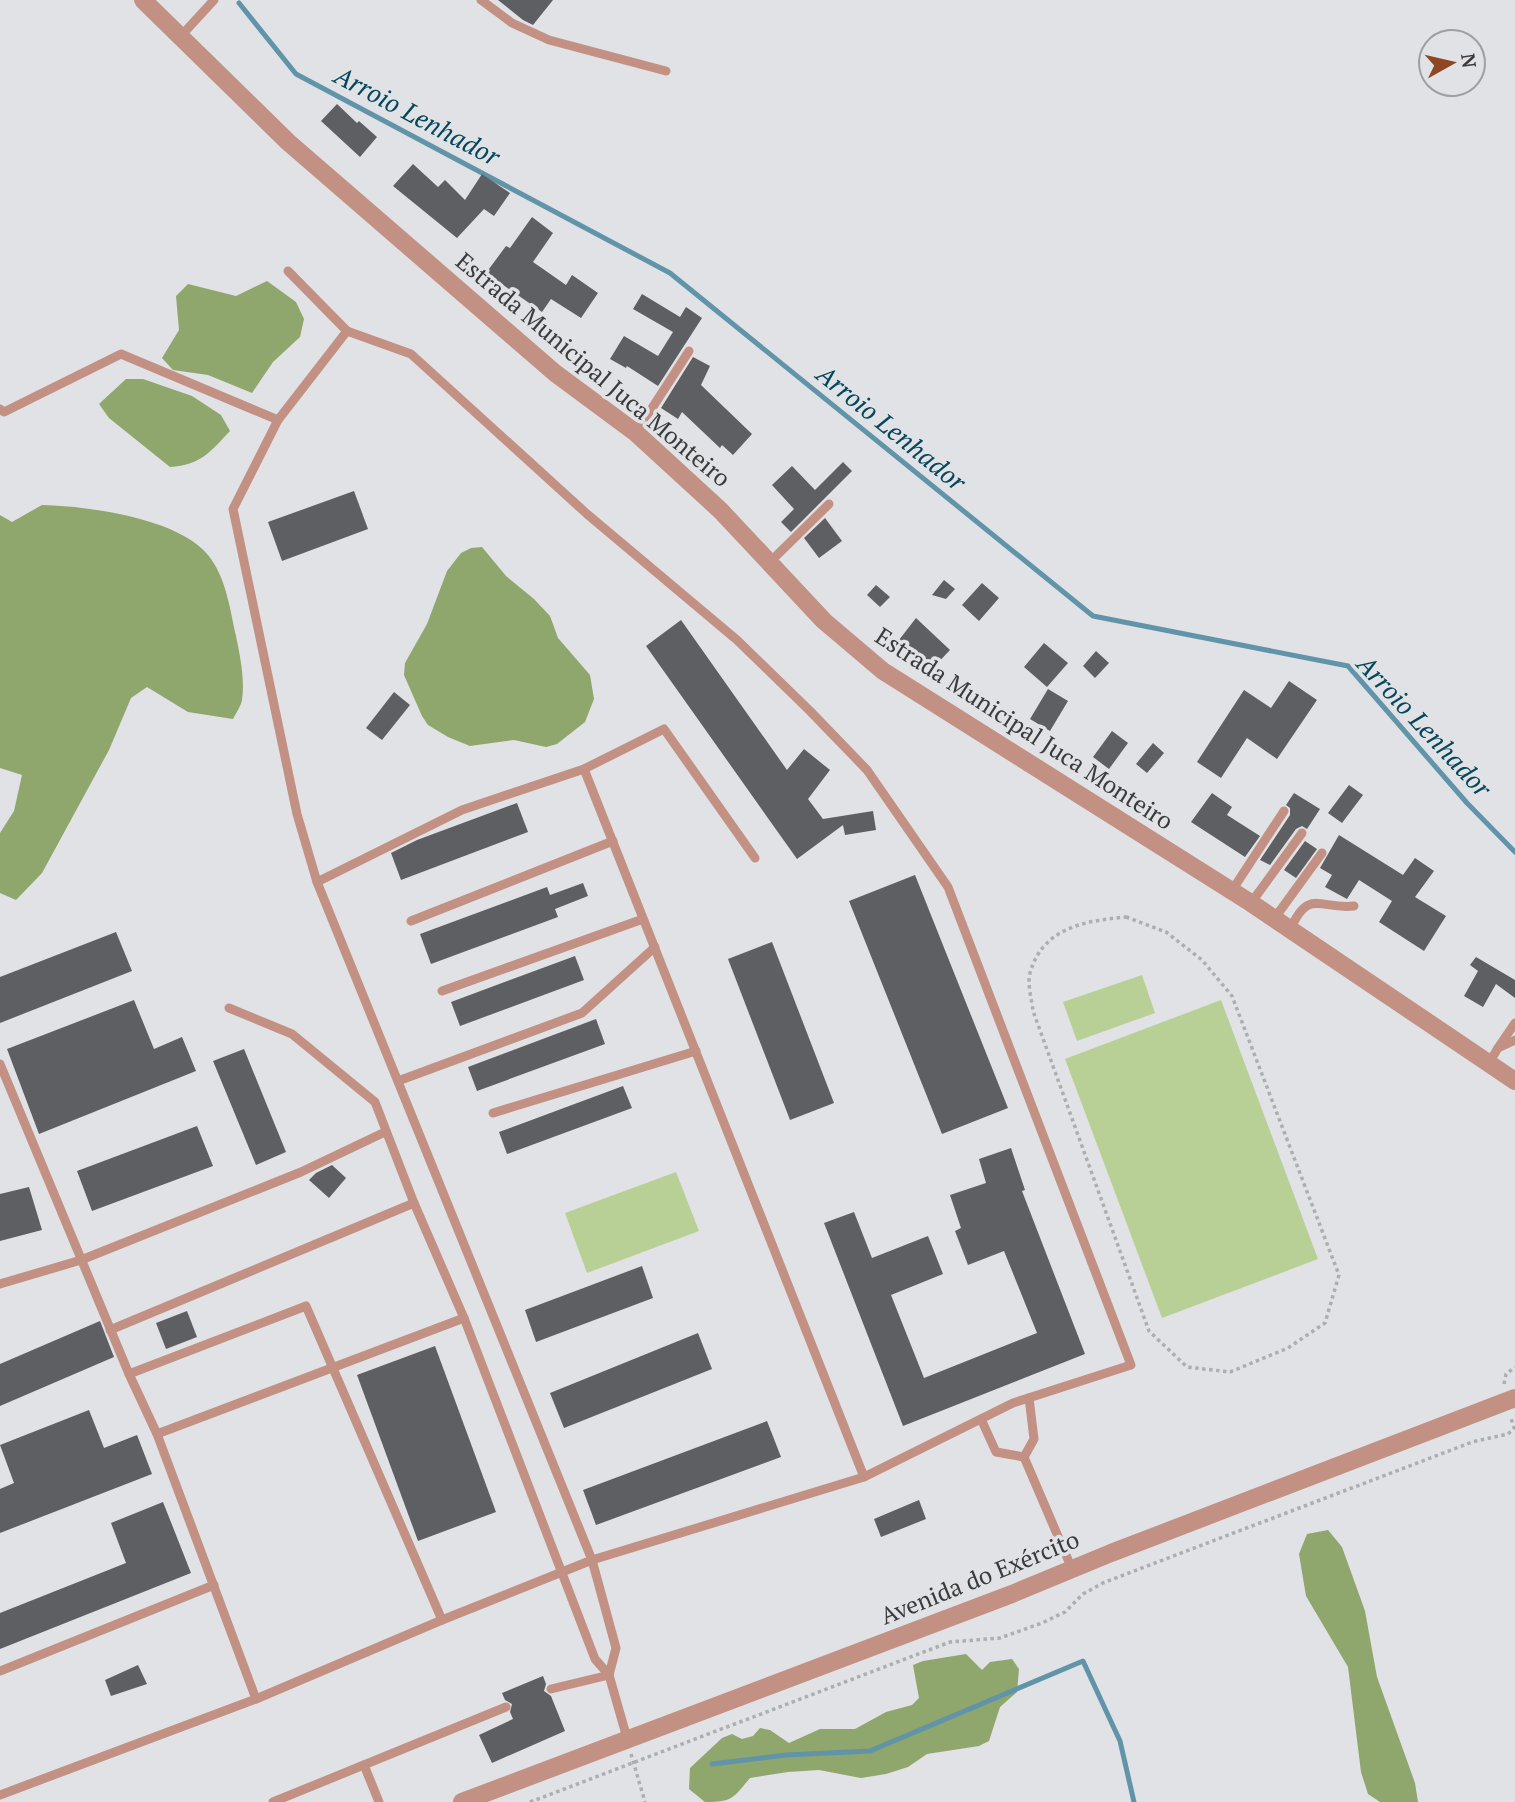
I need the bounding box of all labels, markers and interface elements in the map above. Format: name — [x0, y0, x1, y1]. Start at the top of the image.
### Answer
north arrow — [1417, 28, 1487, 98]
text: N — [1456, 52, 1483, 70]
water label: Arroio Lenhador — [327, 56, 507, 173]
street label: Estrada Municipal Juca Monteiro — [450, 245, 738, 494]
water label: Arroio Lenhador — [808, 355, 974, 498]
street label: Estrada Municipal Juca Monteiro — [869, 620, 1180, 837]
water label: Arroio Lenhador — [1349, 646, 1500, 804]
street label: Avenida do Exército — [876, 1523, 1084, 1632]

